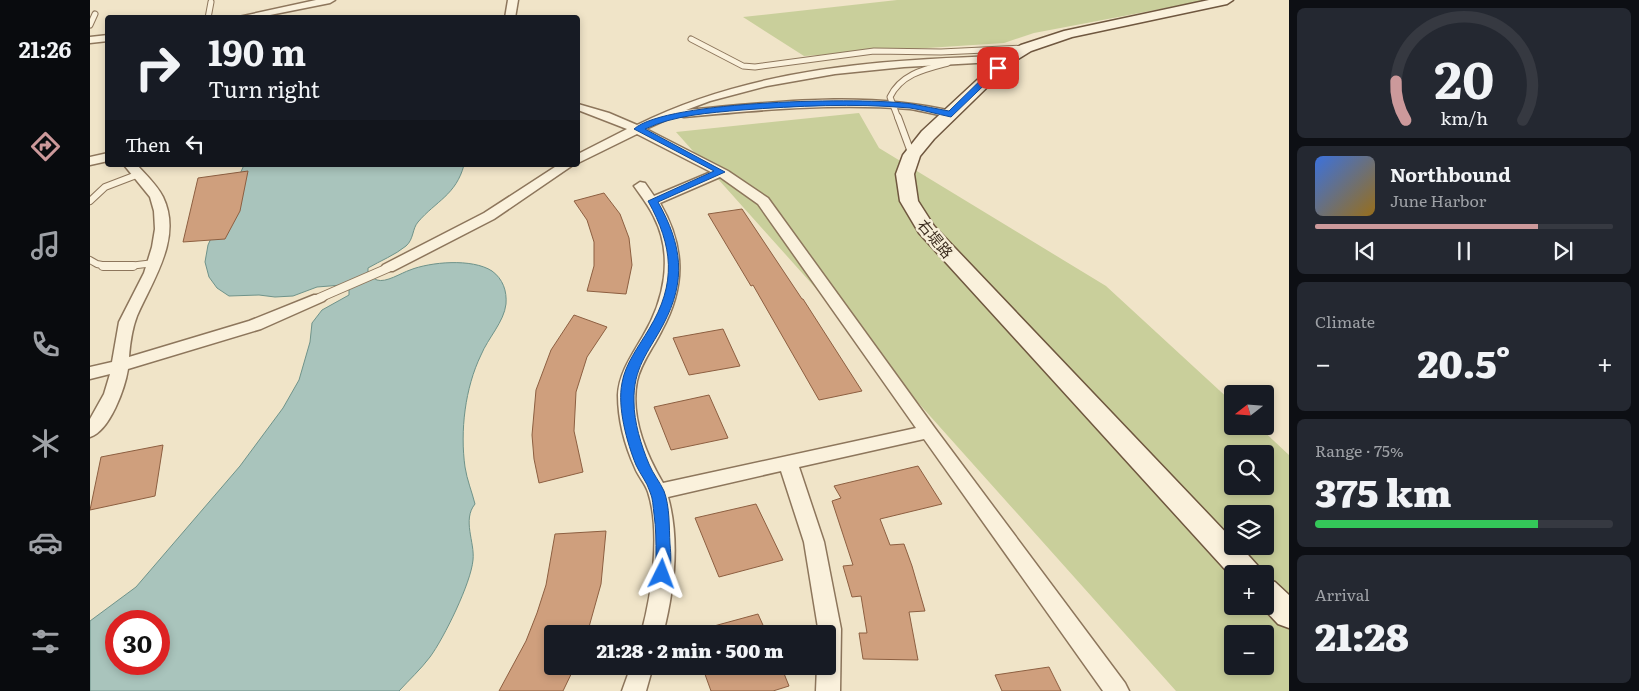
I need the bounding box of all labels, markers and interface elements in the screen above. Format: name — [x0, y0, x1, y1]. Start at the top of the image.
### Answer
text: 190 m — [208, 25, 306, 77]
text: 21:26 — [19, 32, 71, 65]
icon: right — [125, 35, 190, 100]
text: 20 — [1434, 38, 1494, 115]
pin — [977, 47, 1019, 89]
icon: arrive — [984, 54, 1012, 82]
text: Turn right — [208, 72, 320, 105]
text: km/h — [1440, 104, 1488, 131]
icon: directions — [28, 129, 63, 164]
text: Then — [125, 130, 171, 158]
icon: left — [181, 130, 209, 158]
text: Northbound — [1390, 160, 1511, 188]
text: June Harbor — [1390, 188, 1486, 212]
street label: 右堤路 — [913, 213, 959, 263]
icon: music — [28, 228, 63, 263]
icon: previous — [1351, 237, 1379, 265]
icon: pause — [1450, 237, 1478, 265]
icon: next — [1549, 237, 1577, 265]
text: Climate — [1315, 309, 1375, 333]
icon: phone — [28, 327, 63, 362]
text: 20.5° — [1417, 333, 1511, 390]
text: − — [1315, 341, 1331, 383]
text: + — [1597, 341, 1613, 383]
north arrow — [1224, 385, 1274, 435]
map controls — [1224, 385, 1274, 675]
icon: climate — [28, 426, 63, 461]
text: Range · 75% — [1315, 438, 1404, 462]
button: search — [1224, 445, 1274, 495]
text: 375 km — [1315, 462, 1451, 519]
button: layers — [1224, 505, 1274, 555]
icon: car — [28, 525, 63, 560]
position arrow — [635, 547, 687, 599]
button: + — [1224, 565, 1274, 615]
text: Arrival — [1315, 582, 1370, 606]
text: 21:28 — [1315, 606, 1409, 663]
speed limit sign: 30 — [105, 610, 170, 675]
icon: filters — [28, 624, 63, 659]
button: − — [1224, 625, 1274, 675]
text: 21:28 · 2 min · 500 m — [597, 636, 783, 664]

